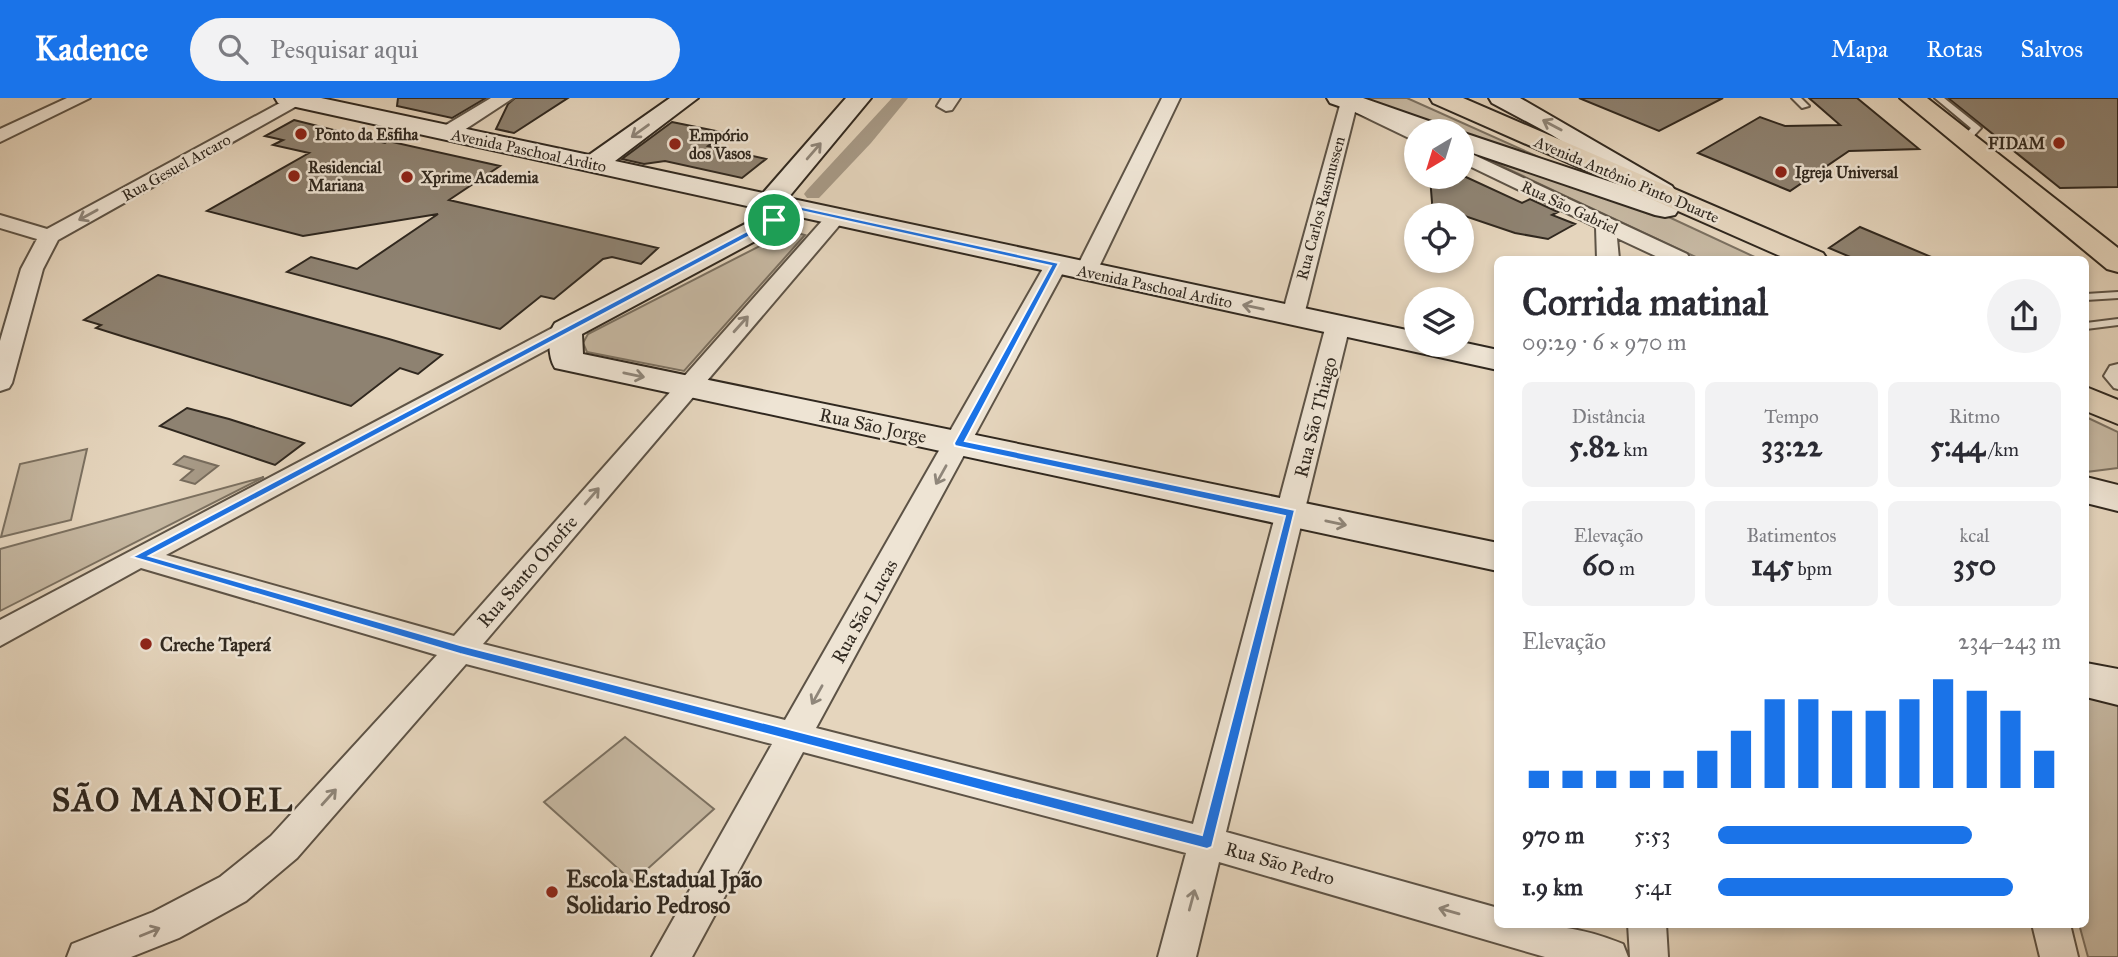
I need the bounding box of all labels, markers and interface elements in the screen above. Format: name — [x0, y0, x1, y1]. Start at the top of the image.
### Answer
search box — [190, 18, 680, 81]
text: Kadence — [35, 29, 148, 69]
icon: search — [214, 30, 252, 68]
text: Pesquisar aqui — [270, 33, 418, 65]
text: Mapa — [1831, 34, 1888, 64]
text: Rotas — [1926, 34, 1982, 64]
text: Salvos — [2020, 34, 2083, 64]
one-way arrow — [1542, 118, 1562, 132]
north arrow — [1404, 119, 1474, 189]
map controls — [1404, 119, 1474, 357]
one-way arrow — [631, 124, 650, 138]
place label: Ponto da Esfiha — [315, 125, 420, 144]
street label: Avenida Paschoal Ardito — [449, 125, 608, 176]
marker: Ponto da Esfiha — [293, 126, 309, 142]
place label: Empório dos Vasos — [689, 126, 751, 163]
street label: Rua Gesuel Arcaro — [119, 130, 234, 205]
street label: Avenida Antônio Pinto Duarte — [1531, 131, 1722, 227]
street label: Rua Carlos Rasmussen — [1292, 134, 1349, 282]
place label: FIDAM — [1988, 134, 2046, 153]
marker: FIDAM — [2051, 135, 2067, 151]
marker: Empório dos Vasos — [667, 136, 683, 152]
one-way arrow — [806, 142, 822, 160]
place label: Residencial Mariana — [308, 158, 382, 195]
place label: Igreja Universal — [1795, 163, 1899, 183]
marker: Igreja Universal — [1773, 164, 1789, 180]
marker: Residencial Mariana — [286, 168, 302, 184]
place label: Xprime Academia — [420, 168, 540, 188]
marker: Xprime Academia — [399, 169, 415, 185]
street label: Rua São Gabriel — [1518, 177, 1622, 239]
pin — [744, 190, 804, 250]
icon: arrive — [755, 201, 793, 239]
button: locate — [1404, 203, 1474, 273]
one-way arrow — [78, 208, 98, 222]
street label: Avenida Paschoal Ardito — [1075, 261, 1234, 312]
text: Corrida matinal — [1522, 279, 1768, 325]
button: share — [1987, 279, 2061, 353]
button: layers — [1404, 287, 1474, 357]
one-way arrow — [1242, 299, 1265, 313]
one-way arrow — [733, 316, 749, 334]
text: 09:29 · 6 × 970 m — [1522, 328, 1687, 356]
street label: Rua São Thiago — [1289, 354, 1343, 480]
one-way arrow — [622, 369, 645, 383]
street label: Rua São Jorge — [817, 403, 929, 449]
text: Distância — [1572, 405, 1645, 428]
text: Tempo — [1764, 405, 1819, 428]
text: Ritmo — [1949, 405, 2000, 428]
text: 5.82 — [1569, 428, 1619, 464]
text: 33:22 — [1761, 428, 1822, 464]
text: 5:44 — [1930, 428, 1985, 464]
text: km — [1619, 438, 1648, 461]
text: /km — [1985, 438, 2019, 461]
one-way arrow — [934, 464, 947, 485]
one-way arrow — [584, 488, 600, 506]
street label: Rua Santo Onofre — [472, 511, 582, 632]
one-way arrow — [1324, 516, 1347, 530]
text: Elevação — [1574, 524, 1643, 547]
text: Batimentos — [1747, 524, 1836, 547]
text: kcal — [1960, 524, 1989, 547]
text: 60 — [1582, 547, 1615, 583]
text: 145 — [1751, 547, 1793, 583]
text: 350 — [1953, 547, 1996, 583]
street label: Rua São Lucas — [826, 555, 902, 667]
text: m — [1615, 557, 1635, 580]
text: bpm — [1793, 557, 1832, 580]
text: Elevação — [1522, 627, 1606, 655]
text: 234–243 m — [1958, 627, 2061, 655]
place label: Creche Taperá — [160, 633, 272, 657]
marker: Creche Taperá — [138, 636, 154, 652]
one-way arrow — [810, 684, 824, 704]
district label: SÃO MANOEL — [52, 781, 294, 820]
one-way arrow — [321, 788, 337, 806]
text: 970 m — [1522, 821, 1584, 849]
text: 5:53 — [1634, 821, 1670, 849]
street label: Rua São Pedro — [1222, 837, 1338, 890]
place label: Escola Estadual Jpão Solidario Pedroso — [566, 865, 763, 919]
text: 1.9 km — [1522, 873, 1583, 901]
text: 5:41 — [1634, 873, 1672, 901]
marker: Escola Estadual Jpão Solidario Pedroso — [544, 884, 560, 900]
one-way arrow — [1186, 889, 1199, 912]
one-way arrow — [1439, 904, 1461, 917]
one-way arrow — [138, 924, 160, 937]

